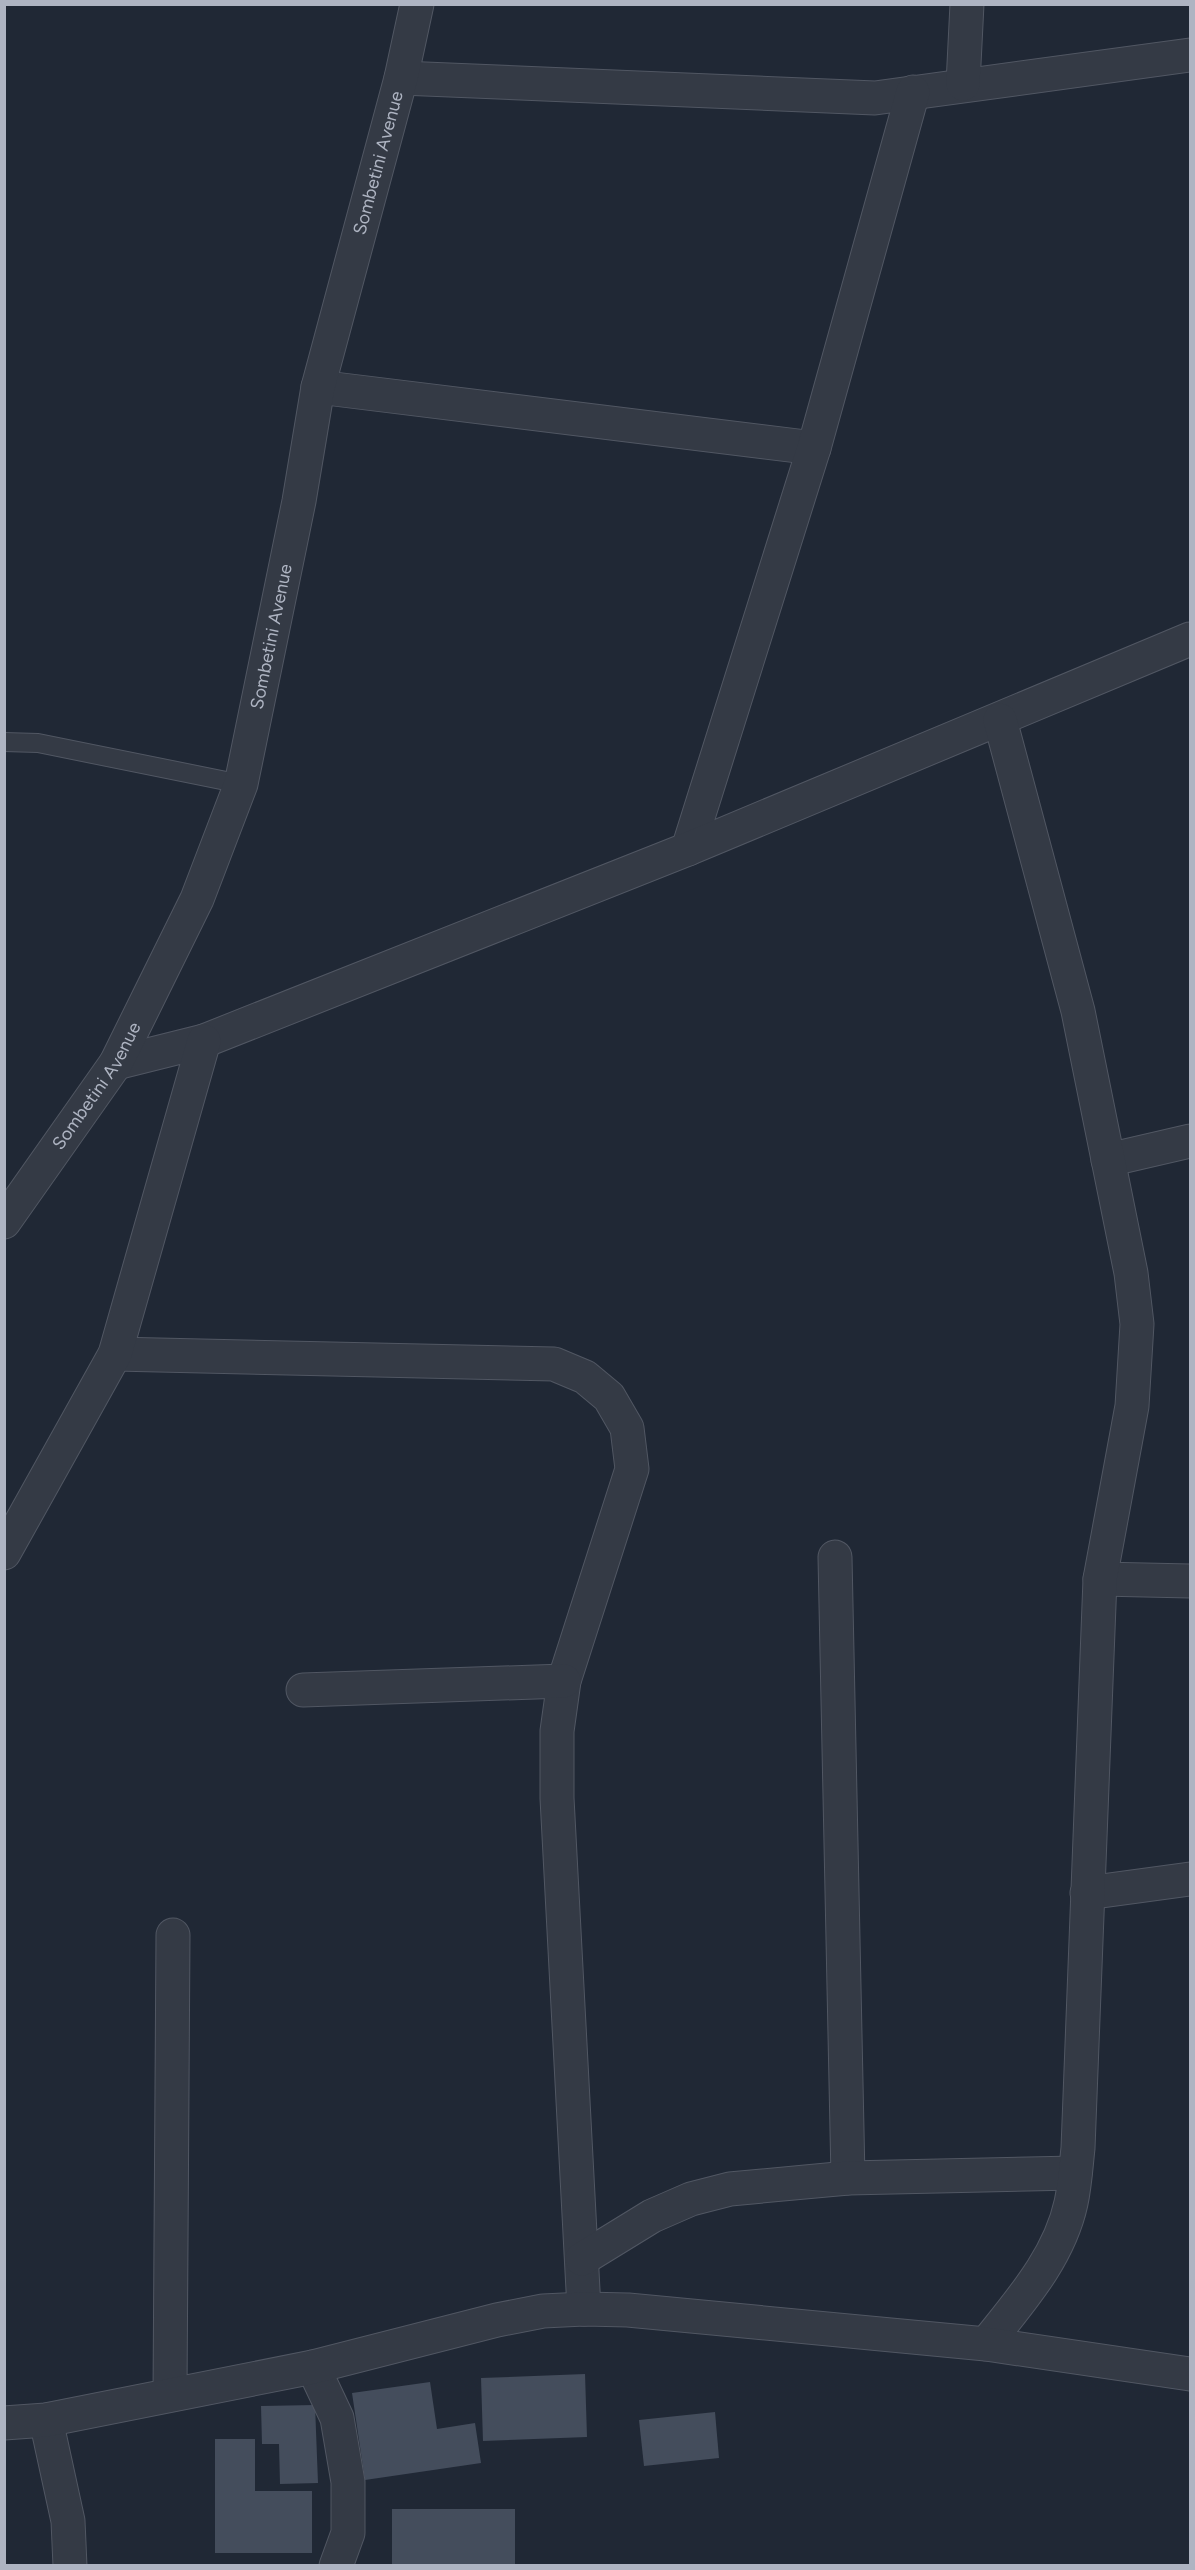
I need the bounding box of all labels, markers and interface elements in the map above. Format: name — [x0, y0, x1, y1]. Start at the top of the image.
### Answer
street label: Sombetini Avenue — [348, 89, 408, 237]
street label: Sombetini Avenue — [246, 562, 297, 711]
street label: Sombetini Avenue — [47, 1018, 146, 1154]

